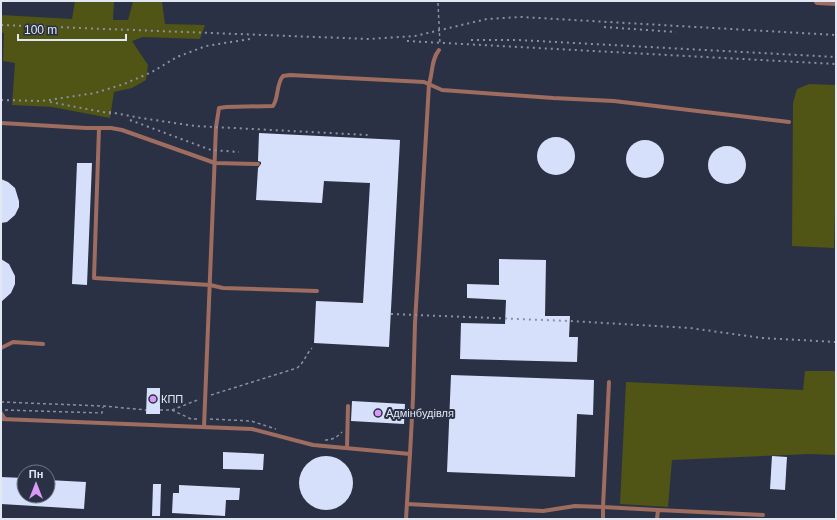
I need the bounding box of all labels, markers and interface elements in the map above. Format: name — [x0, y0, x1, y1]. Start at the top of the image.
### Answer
scale bar — [18, 16, 126, 42]
text: 100 m — [24, 23, 57, 37]
place label: КПП — [161, 393, 183, 405]
marker: КПП — [148, 394, 158, 404]
place label: Адмінбудівля — [386, 407, 454, 419]
marker: Адмінбудівля — [373, 408, 383, 418]
north arrow — [16, 464, 56, 504]
text: Пн — [29, 468, 43, 480]

